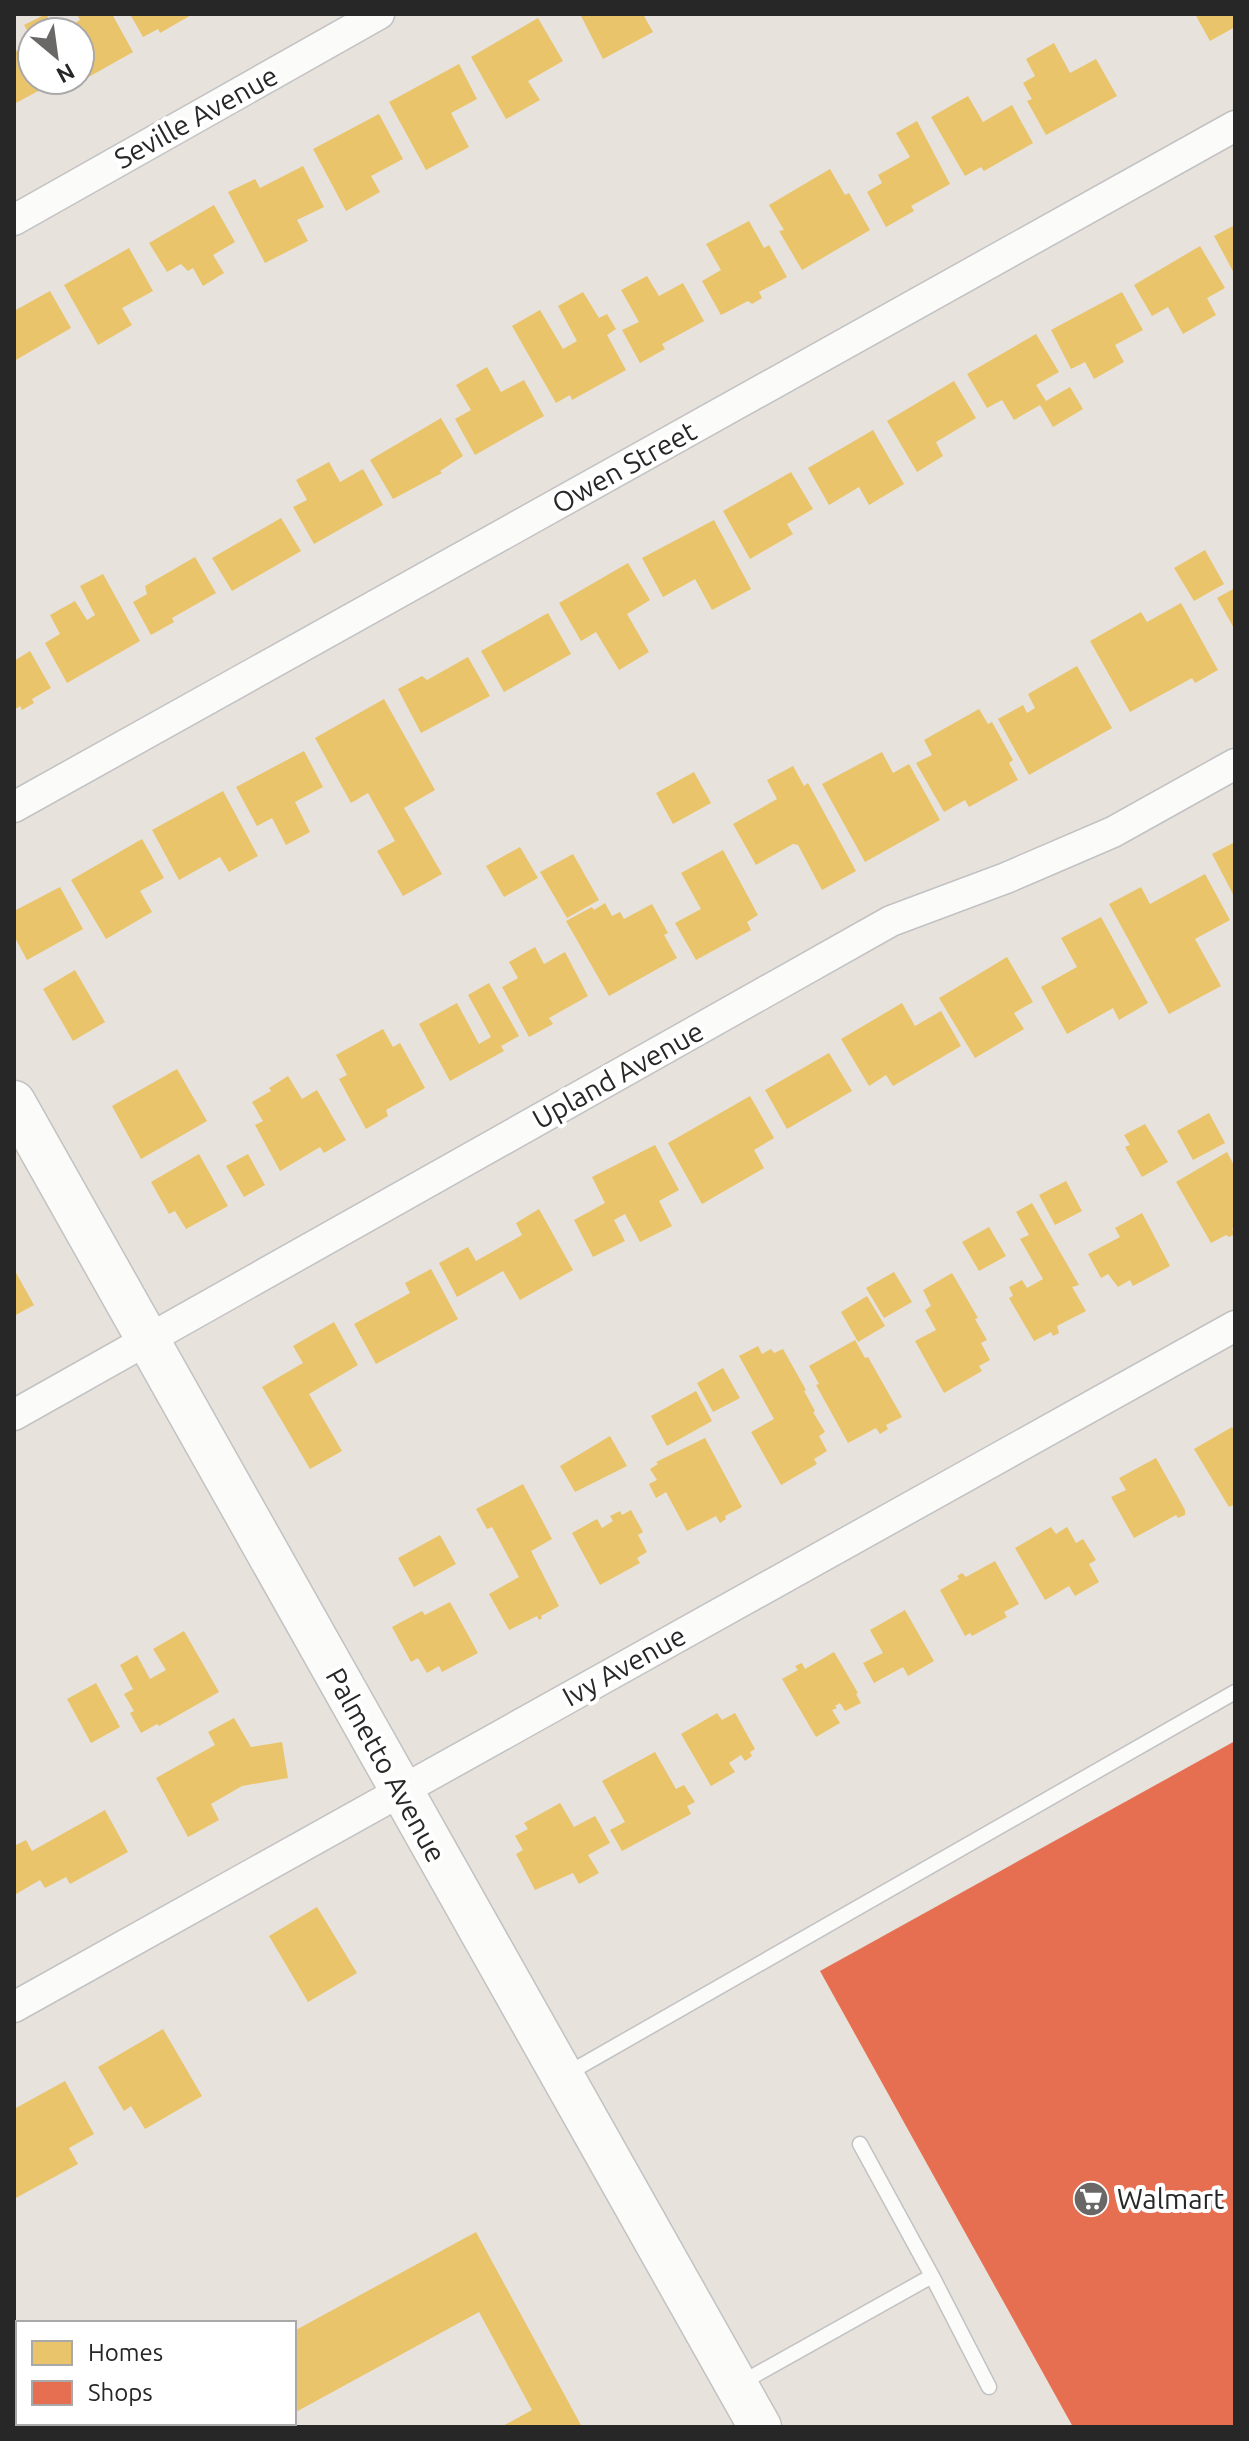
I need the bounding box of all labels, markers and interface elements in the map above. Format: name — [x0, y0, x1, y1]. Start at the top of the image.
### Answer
north arrow — [16, 16, 96, 96]
text: N — [53, 59, 79, 89]
street label: Seville Avenue — [109, 59, 283, 174]
street label: Owen Street — [547, 414, 701, 519]
street label: Upland Avenue — [527, 1015, 709, 1134]
street label: Ivy Avenue — [557, 1619, 691, 1712]
street label: Palmetto Avenue — [320, 1662, 453, 1867]
supermarket icon: Walmart — [1072, 2180, 1110, 2218]
place label: Walmart — [1117, 2183, 1224, 2214]
legend — [16, 2321, 296, 2425]
text: Homes — [88, 2339, 163, 2366]
text: Shops — [88, 2379, 153, 2406]

